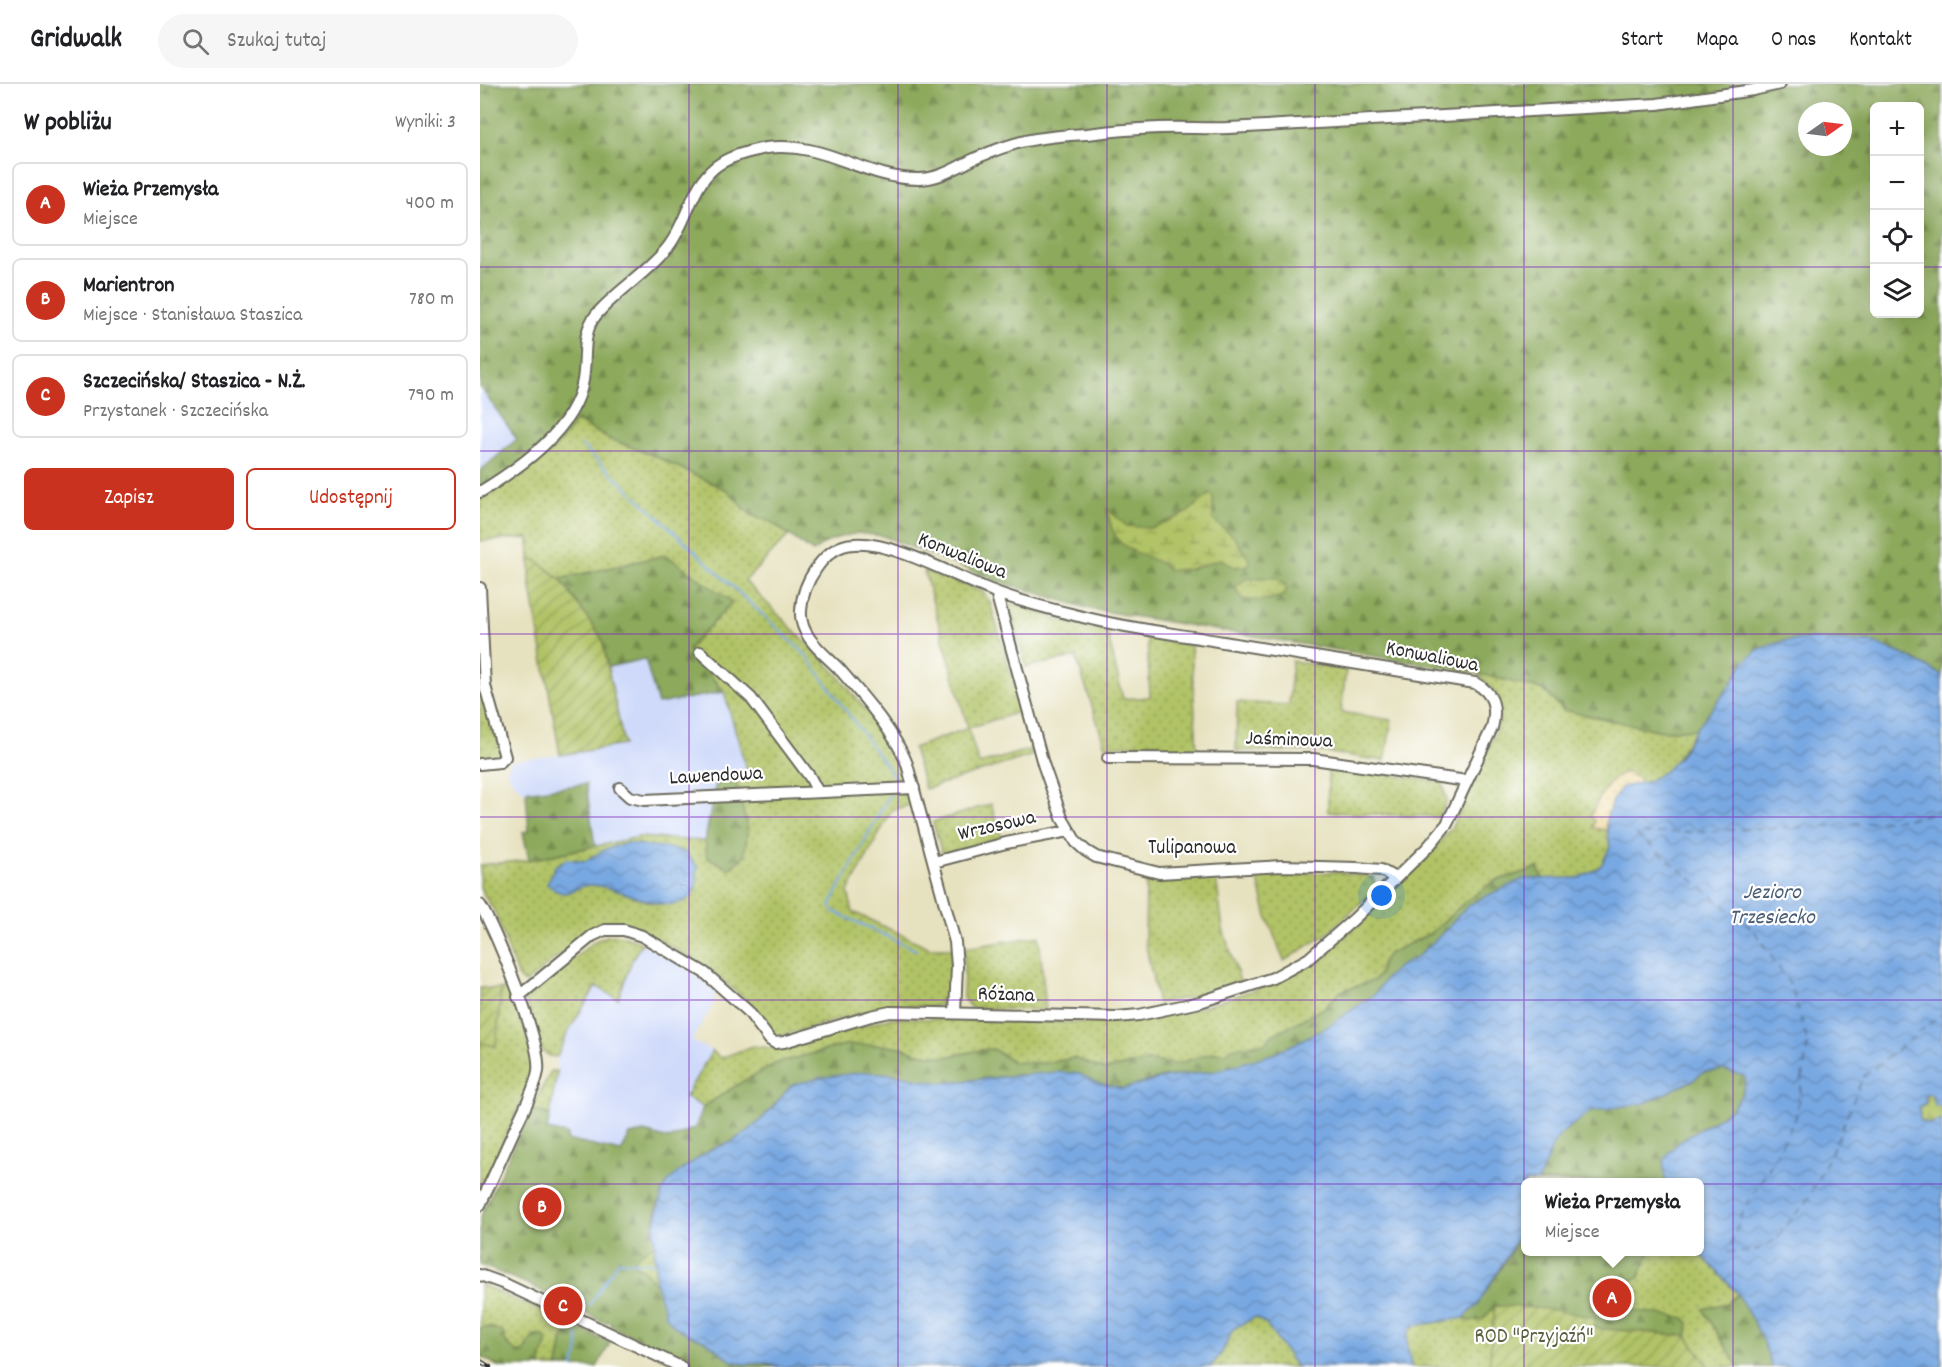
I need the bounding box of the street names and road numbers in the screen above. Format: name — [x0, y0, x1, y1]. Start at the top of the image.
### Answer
street label: Konwaliowa — [913, 526, 1012, 589]
street label: Konwaliowa — [1383, 634, 1482, 682]
street label: Jaśminowa — [1245, 724, 1334, 758]
street label: Lawendowa — [669, 760, 765, 794]
street label: Wrzosowa — [955, 803, 1040, 850]
street label: Tulipanowa — [1148, 834, 1237, 864]
street label: Różana — [977, 980, 1036, 1012]

